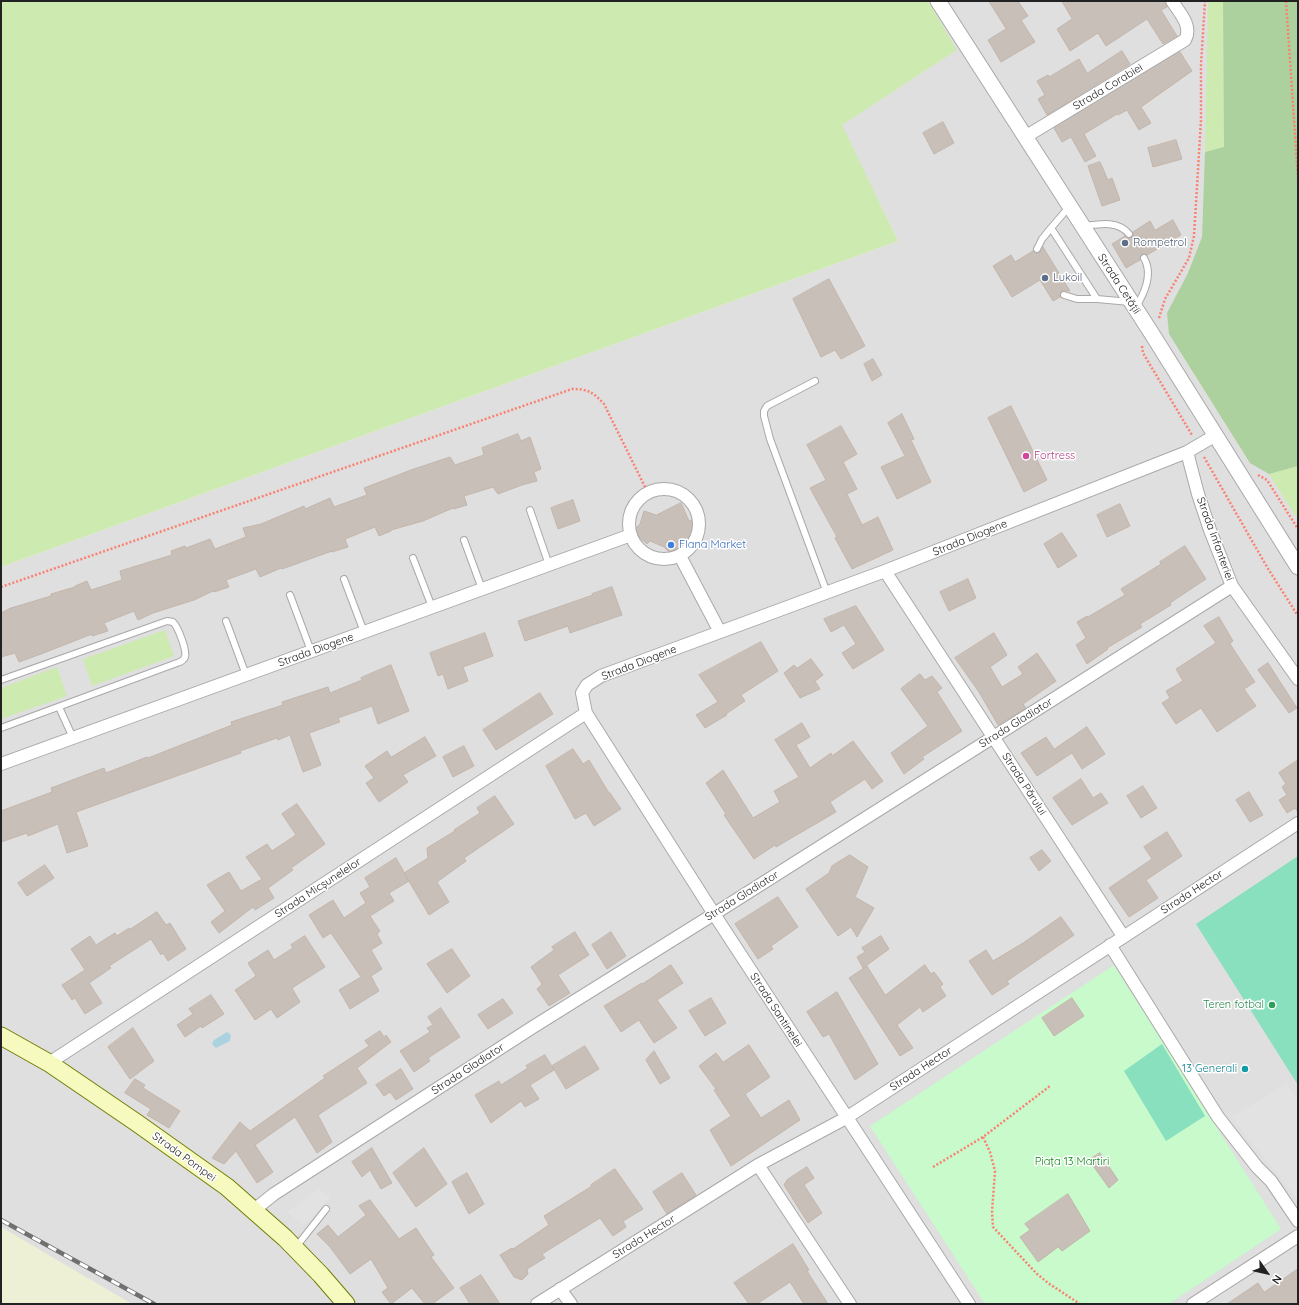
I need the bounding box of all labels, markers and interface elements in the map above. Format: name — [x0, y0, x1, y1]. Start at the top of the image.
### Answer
street label: Strada Corabiei — [1071, 61, 1145, 113]
place label: Rompetrol — [1133, 236, 1187, 250]
marker: Rompetrol — [1120, 238, 1130, 248]
street label: Strada Cetății — [1095, 251, 1143, 317]
place label: Lukoil — [1053, 271, 1082, 285]
marker: Lukoil — [1040, 273, 1050, 283]
place label: Fortress — [1034, 449, 1075, 463]
marker: Fortress — [1021, 451, 1031, 461]
street label: Strada Infanteriei — [1194, 495, 1236, 583]
street label: Strada Diogene — [931, 517, 1009, 559]
place label: Flana Market — [679, 538, 746, 552]
marker: Flana Market — [666, 540, 676, 550]
street label: Strada Diogene — [276, 630, 356, 670]
street label: Strada Diogene — [600, 643, 678, 683]
street label: Strada Gladiator — [977, 695, 1055, 751]
street label: Strada Părului — [999, 750, 1049, 818]
street label: Strada Micșunelelor — [272, 855, 364, 921]
street label: Strada Hector — [1158, 867, 1226, 917]
street label: Strada Gladiator — [703, 868, 781, 924]
street label: Strada Santinelei — [747, 970, 805, 1050]
place label: Teren fotbal — [1203, 998, 1264, 1012]
marker: Teren fotbal — [1267, 1000, 1277, 1010]
street label: Strada Gladiator — [429, 1041, 507, 1097]
street label: Strada Hector — [887, 1044, 955, 1094]
place label: 13 Generali — [1182, 1062, 1237, 1076]
marker: 13 Generali — [1240, 1064, 1250, 1074]
street label: Strada Pompei — [150, 1130, 218, 1184]
park label: Piața 13 Martiri — [1035, 1155, 1109, 1169]
street label: Strada Hector — [610, 1212, 678, 1262]
north arrow — [1247, 1253, 1287, 1293]
text: N — [1269, 1272, 1285, 1287]

